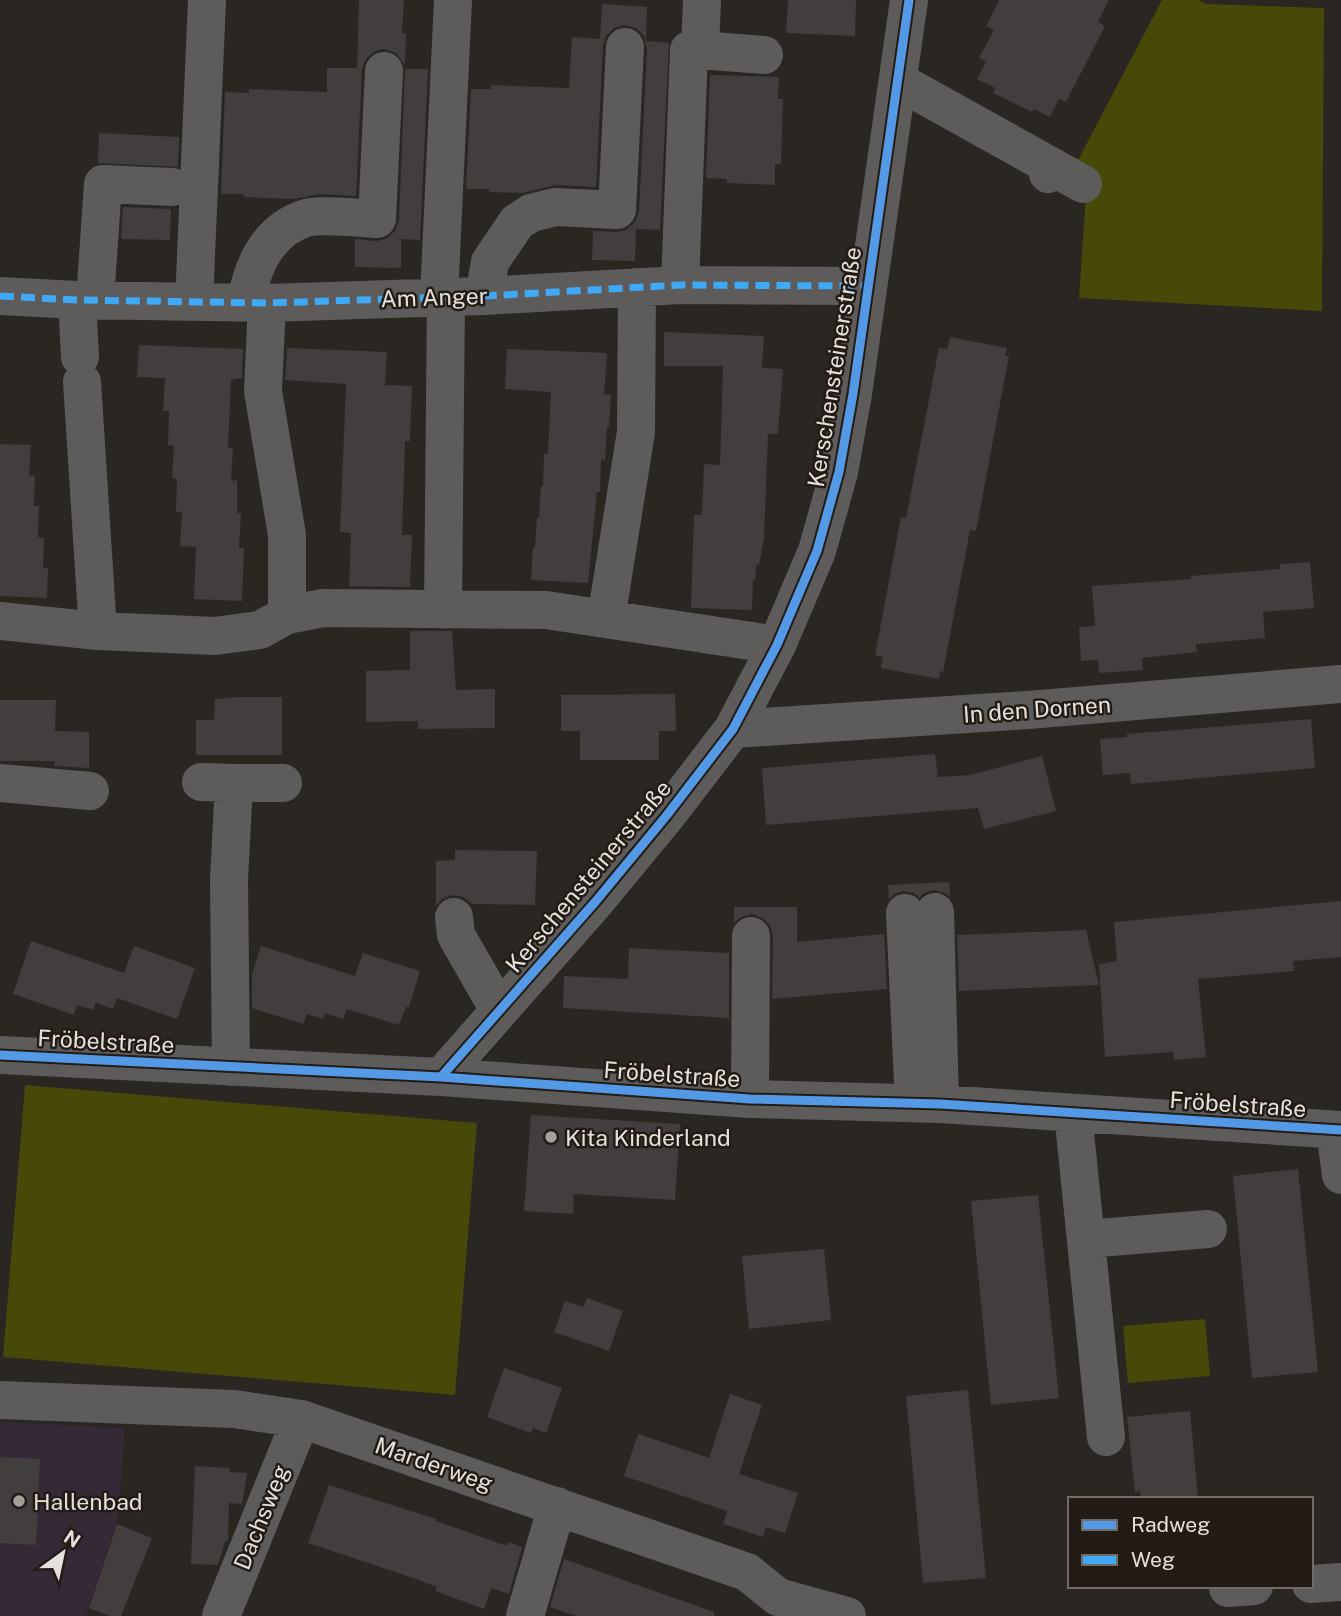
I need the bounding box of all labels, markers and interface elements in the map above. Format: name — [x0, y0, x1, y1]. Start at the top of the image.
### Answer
street label: Kerschensteinerstraße — [802, 245, 866, 489]
street label: Am Anger — [380, 282, 488, 312]
street label: In den Dornen — [962, 690, 1112, 728]
street label: Kerschensteinerstraße — [500, 774, 676, 978]
street label: Fröbelstraße — [37, 1024, 175, 1058]
street label: Fröbelstraße — [603, 1056, 741, 1092]
street label: Fröbelstraße — [1169, 1086, 1307, 1122]
place label: Kita Kinderland — [565, 1124, 731, 1151]
marker: Kita Kinderland — [543, 1129, 559, 1145]
street label: Marderweg — [372, 1431, 496, 1497]
street label: Dachsweg — [228, 1461, 294, 1573]
place label: Hallenbad — [33, 1488, 143, 1515]
marker: Hallenbad — [11, 1493, 27, 1509]
legend — [1068, 1497, 1313, 1588]
text: Radweg — [1131, 1512, 1210, 1537]
north arrow — [28, 1518, 98, 1588]
text: N — [60, 1525, 84, 1552]
text: Weg — [1131, 1547, 1175, 1572]

